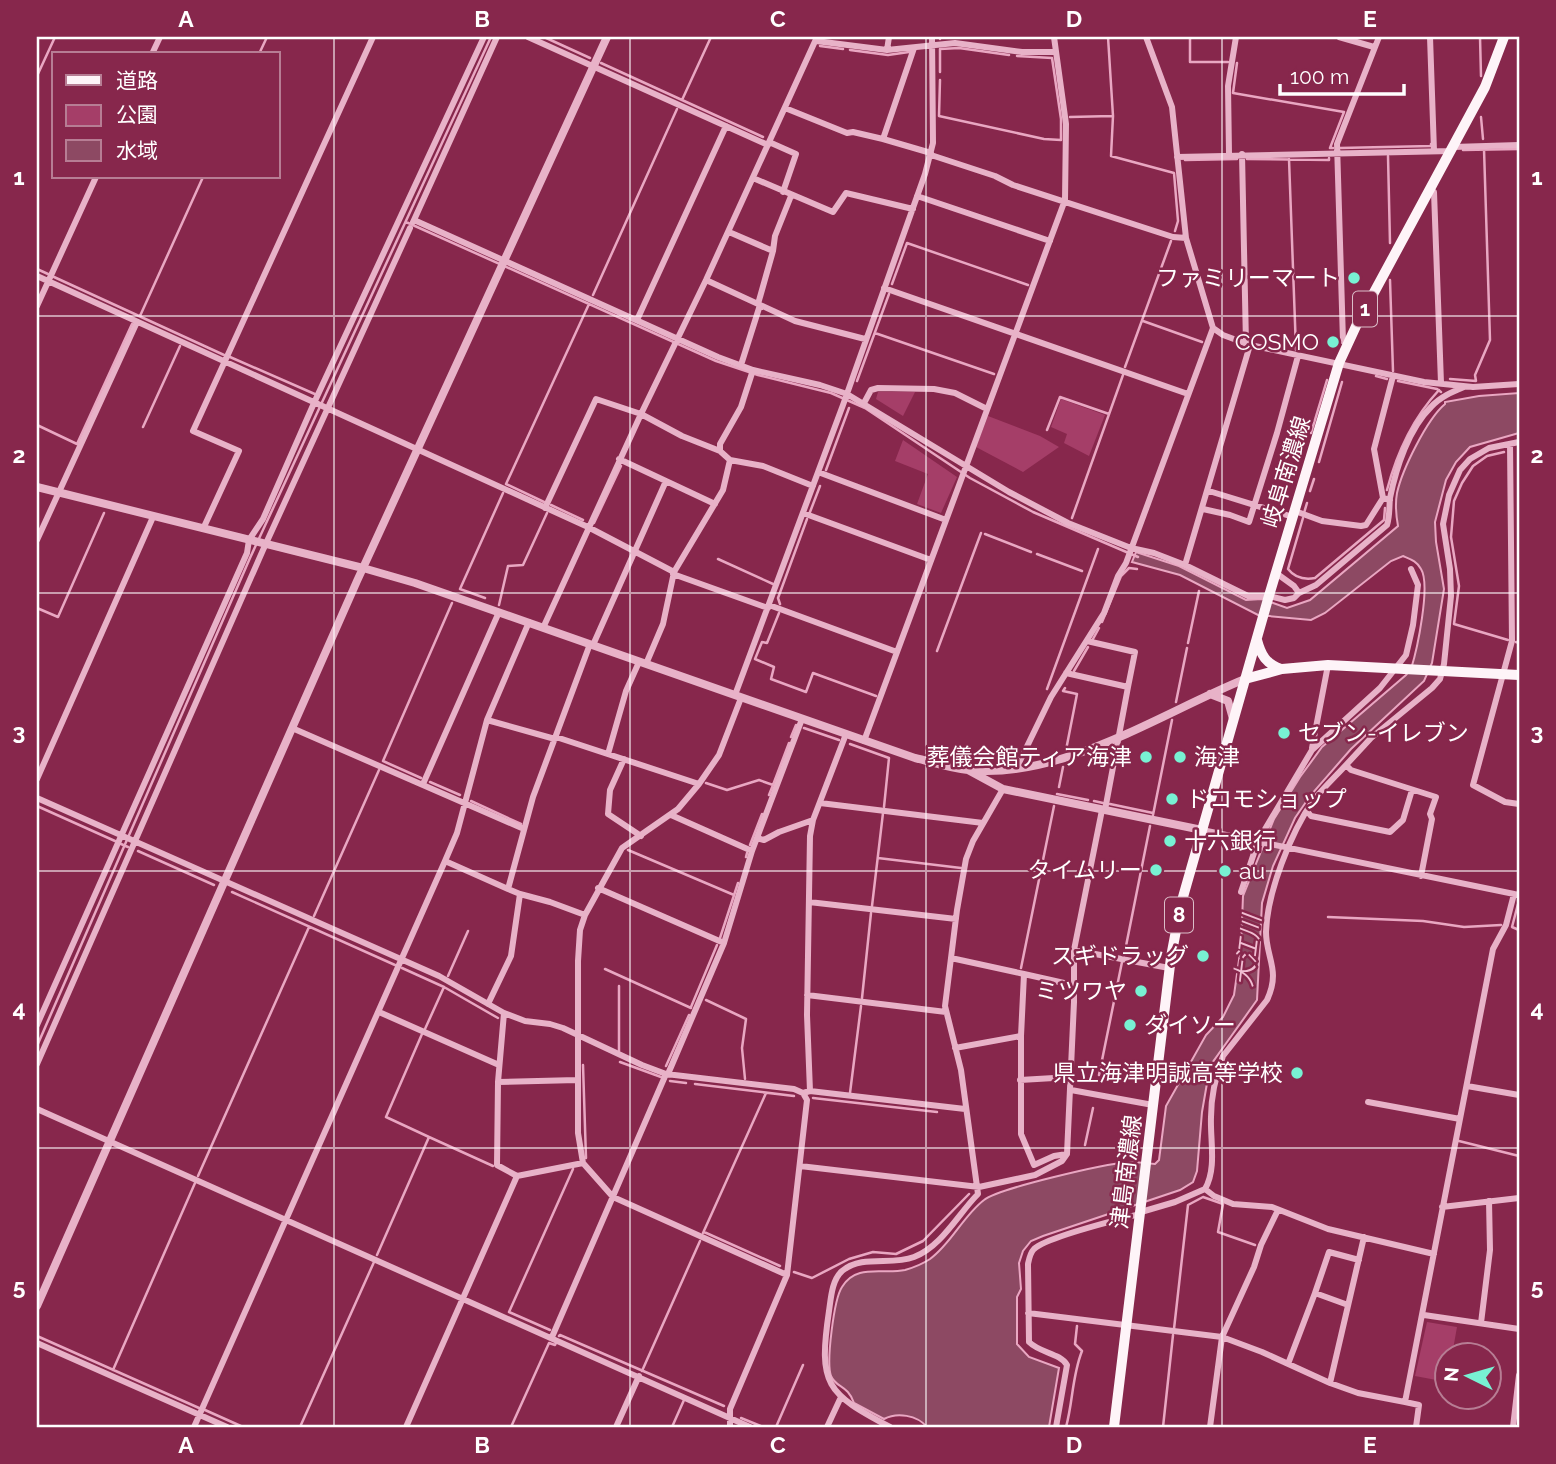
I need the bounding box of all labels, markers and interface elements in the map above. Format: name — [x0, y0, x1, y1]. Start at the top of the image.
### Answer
text: A — [178, 5, 194, 32]
text: B — [474, 5, 490, 32]
text: C — [770, 5, 786, 32]
text: D — [1066, 5, 1082, 32]
text: E — [1363, 5, 1377, 32]
legend — [52, 52, 280, 178]
scale bar — [1280, 52, 1404, 96]
text: 100 m — [1290, 64, 1349, 89]
text: 道路 — [116, 68, 158, 93]
text: 公園 — [116, 102, 158, 127]
text: 水域 — [116, 138, 158, 163]
text: 1 — [13, 163, 25, 190]
text: 1 — [1531, 163, 1543, 190]
place label: ファミリーマート — [1156, 264, 1340, 291]
marker: ファミリーマート — [1346, 270, 1362, 286]
road number: 1 — [1353, 292, 1377, 326]
place label: COSMO — [1235, 328, 1319, 355]
marker: COSMO — [1325, 334, 1341, 350]
street label: 岐阜南濃線 — [1256, 413, 1315, 531]
text: 2 — [13, 441, 25, 468]
text: 2 — [1531, 441, 1543, 468]
text: 3 — [13, 718, 25, 745]
text: 3 — [1531, 718, 1543, 745]
place label: セブン-イレブン — [1298, 719, 1469, 746]
marker: セブン-イレブン — [1276, 725, 1292, 741]
place label: 葬儀会館ティア海津 — [926, 743, 1132, 770]
place label: 海津 — [1194, 743, 1240, 770]
marker: 葬儀会館ティア海津 — [1138, 749, 1154, 765]
marker: 海津 — [1172, 749, 1188, 765]
place label: ドコモショップ — [1186, 785, 1347, 812]
marker: ドコモショップ — [1164, 791, 1180, 807]
place label: 十六銀行 — [1184, 827, 1276, 854]
marker: 十六銀行 — [1162, 833, 1178, 849]
place label: タイムリー — [1027, 856, 1142, 883]
place label: au — [1239, 857, 1265, 884]
marker: タイムリー — [1148, 862, 1164, 878]
marker: au — [1217, 863, 1233, 879]
road number: 8 — [1165, 898, 1193, 932]
water label: 大江川 — [1229, 910, 1267, 988]
place label: スギドラッグ — [1051, 942, 1189, 969]
marker: スギドラッグ — [1195, 948, 1211, 964]
place label: ミツワヤ — [1035, 977, 1127, 1004]
marker: ミツワヤ — [1133, 983, 1149, 999]
text: 4 — [12, 995, 26, 1022]
text: 4 — [1530, 995, 1544, 1022]
place label: ダイソー — [1144, 1011, 1236, 1038]
marker: ダイソー — [1122, 1017, 1138, 1033]
place label: 県立海津明誠高等学校 — [1053, 1059, 1283, 1086]
marker: 県立海津明誠高等学校 — [1289, 1065, 1305, 1081]
street label: 津島南濃線 — [1105, 1113, 1146, 1231]
text: 5 — [13, 1273, 26, 1300]
text: 5 — [1531, 1273, 1544, 1300]
north arrow — [1434, 1342, 1504, 1412]
text: N — [1439, 1366, 1463, 1383]
text: A — [178, 1431, 194, 1458]
text: B — [474, 1431, 490, 1458]
text: C — [770, 1431, 786, 1458]
text: D — [1066, 1431, 1082, 1458]
text: E — [1363, 1431, 1377, 1458]

